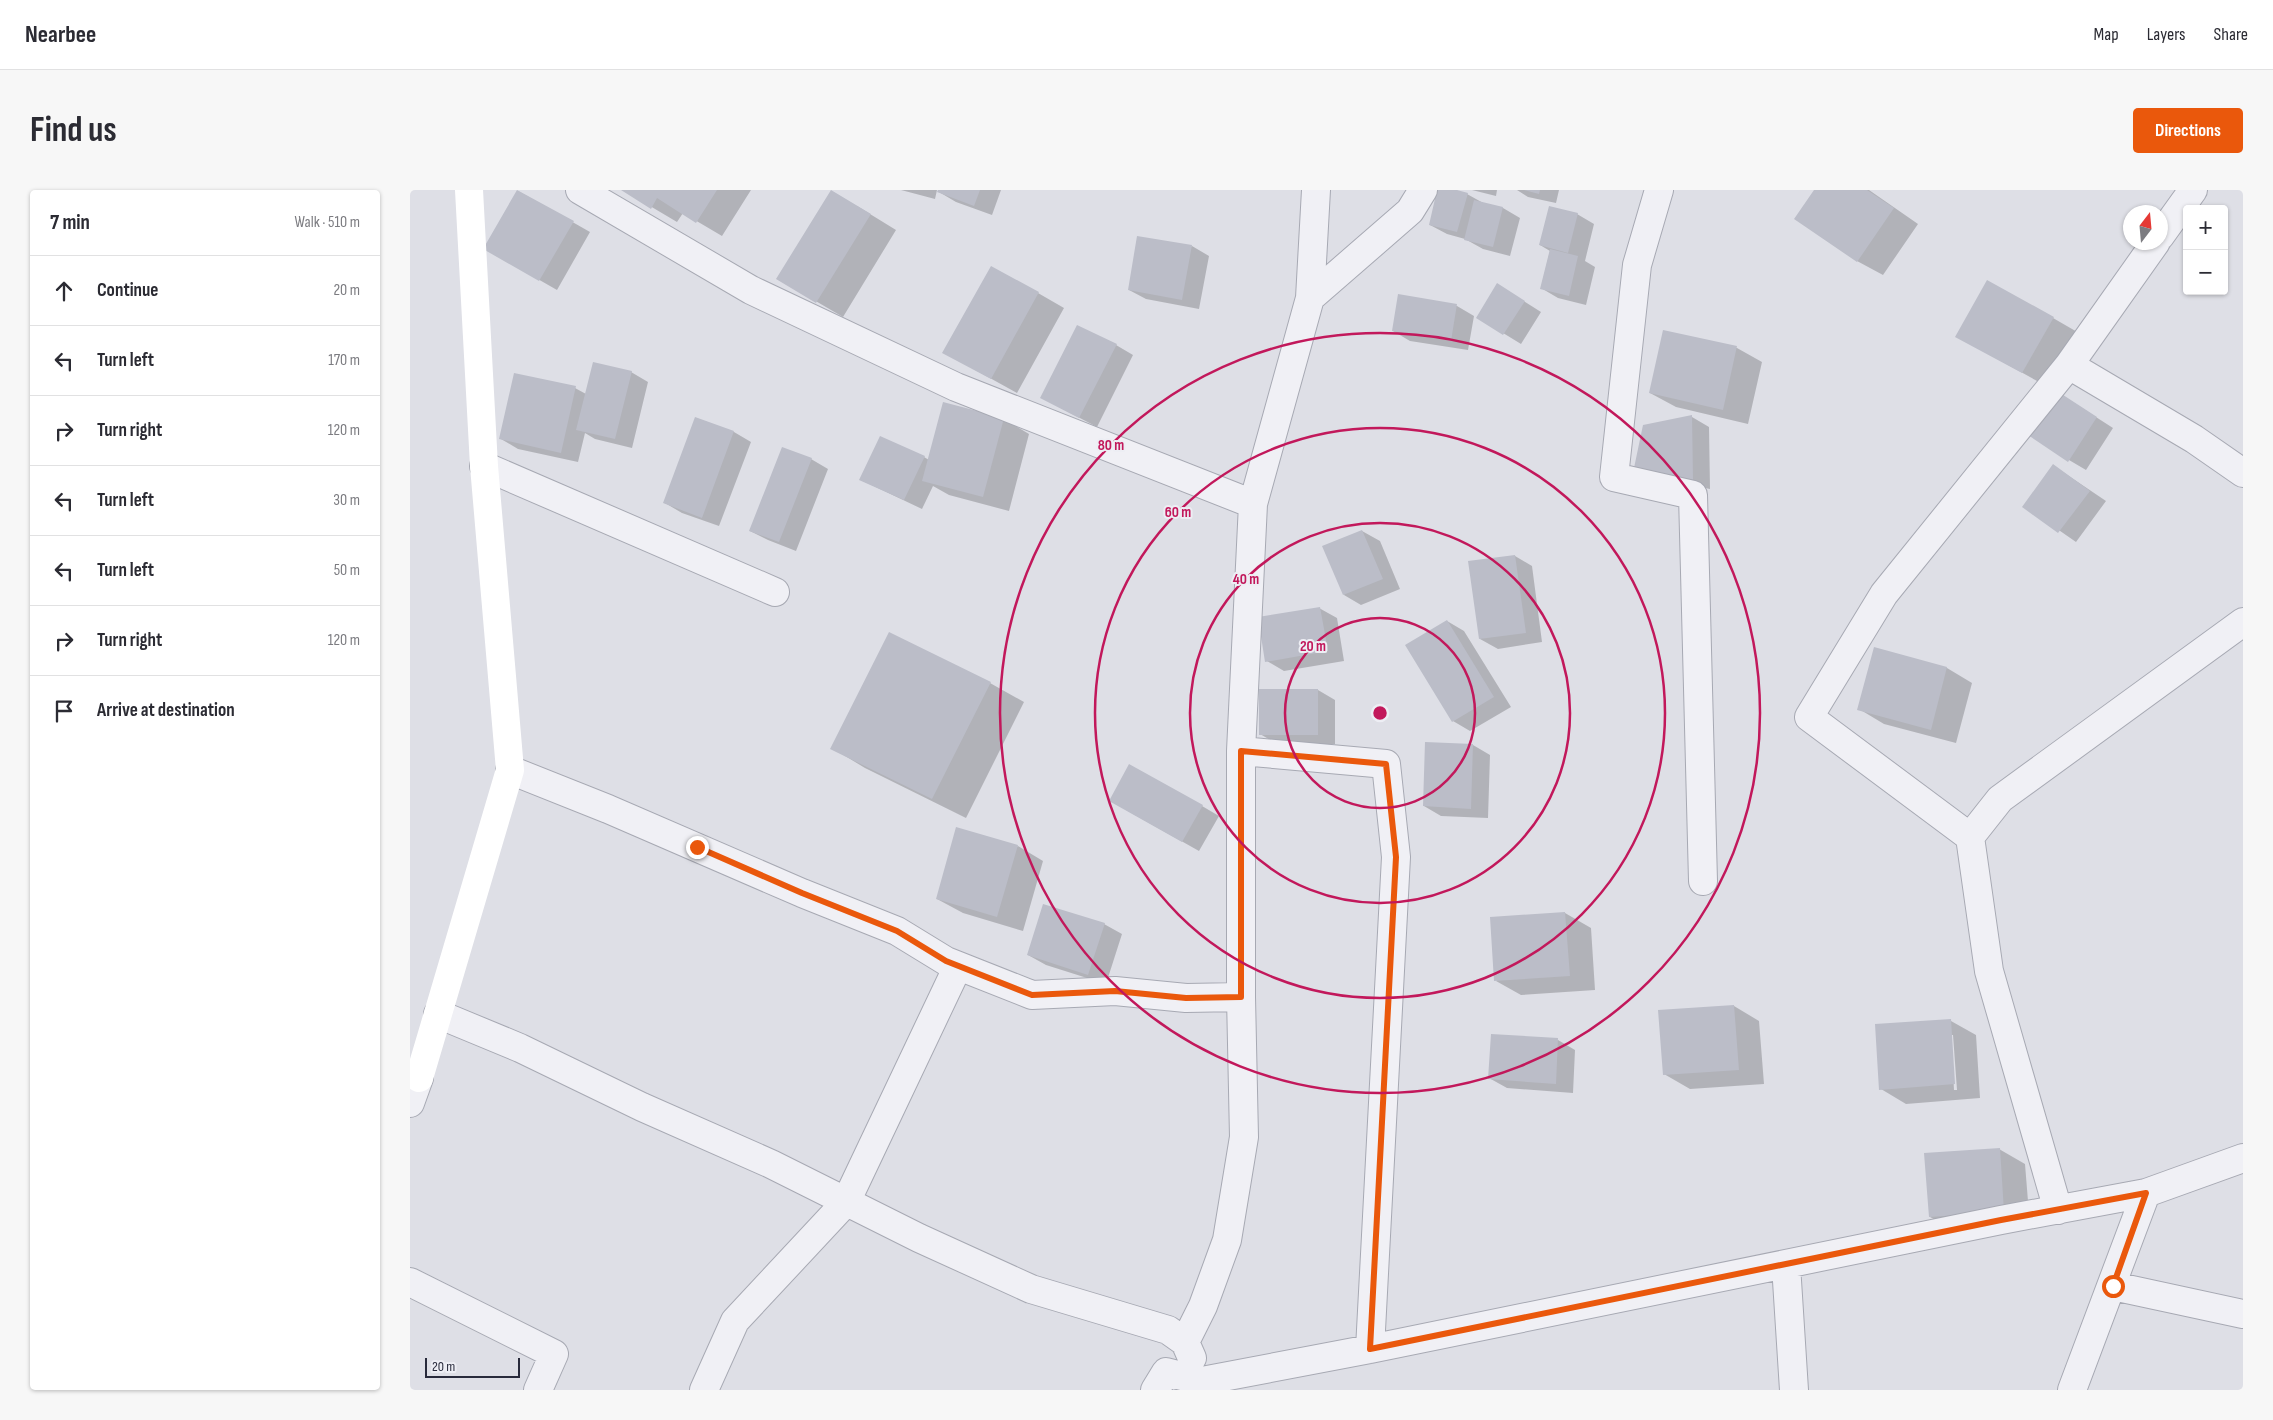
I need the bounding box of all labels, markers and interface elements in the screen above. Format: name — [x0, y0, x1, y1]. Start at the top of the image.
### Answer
text: Nearbee — [25, 20, 96, 49]
text: Map — [2094, 24, 2119, 45]
text: Layers — [2147, 24, 2186, 45]
text: Share — [2214, 24, 2248, 45]
button: Directions — [2133, 108, 2243, 153]
text: Find us — [30, 109, 117, 152]
north arrow — [2123, 205, 2168, 250]
map controls — [2183, 205, 2228, 295]
button: + — [2183, 205, 2228, 250]
text: 7 min — [50, 210, 90, 235]
text: Walk · 510 m — [295, 213, 360, 232]
button: − — [2183, 250, 2228, 295]
icon: ahead — [50, 277, 78, 305]
text: Continue — [97, 279, 158, 302]
text: 20 m — [333, 281, 360, 300]
icon: left — [50, 347, 78, 375]
text: Turn left — [97, 349, 154, 372]
text: 170 m — [328, 351, 360, 370]
icon: right — [50, 417, 78, 445]
text: Turn right — [97, 419, 162, 442]
text: 120 m — [328, 421, 360, 440]
text: 80 m — [1098, 436, 1124, 455]
icon: left — [50, 487, 78, 515]
text: Turn left — [97, 489, 154, 512]
text: 30 m — [333, 491, 360, 510]
text: 60 m — [1165, 503, 1191, 522]
icon: left — [50, 557, 78, 585]
text: Turn left — [97, 559, 154, 582]
text: 50 m — [334, 561, 360, 580]
text: 40 m — [1233, 570, 1259, 589]
icon: right — [50, 627, 78, 655]
text: Turn right — [97, 629, 162, 652]
text: 120 m — [328, 631, 360, 650]
text: 20 m — [1300, 637, 1326, 656]
icon: arrive — [50, 697, 78, 725]
text: Arrive at destination — [97, 699, 235, 722]
centre of rings — [1371, 704, 1389, 722]
route end — [686, 836, 709, 859]
route start — [2102, 1275, 2125, 1298]
scale bar — [425, 1355, 520, 1378]
text: 20 m — [432, 1358, 455, 1375]

